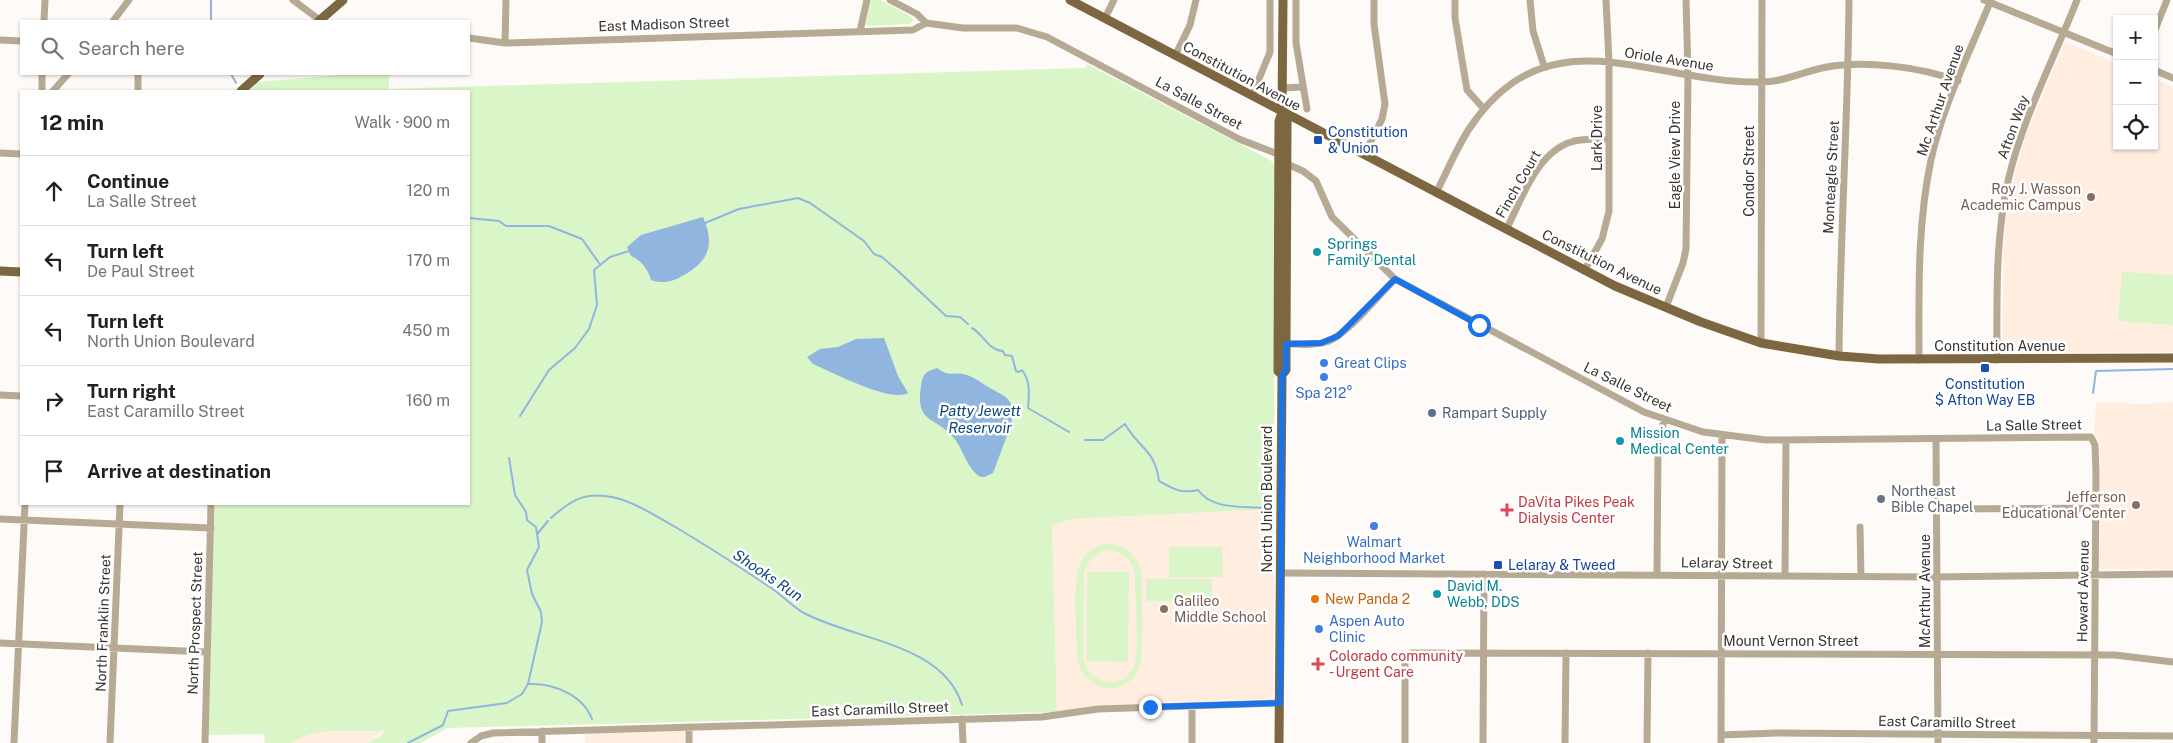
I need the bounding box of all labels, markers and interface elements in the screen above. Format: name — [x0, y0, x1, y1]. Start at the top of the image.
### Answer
street label: East Madison Street — [598, 14, 730, 34]
map controls — [2113, 15, 2158, 150]
button: + — [2113, 15, 2158, 60]
search box — [20, 20, 470, 75]
icon: search — [38, 34, 66, 62]
text: Search here — [78, 37, 185, 59]
street label: Constitution Avenue — [1180, 38, 1304, 114]
street label: Mc Arthur Avenue — [1913, 42, 1967, 158]
street label: Oriole Avenue — [1623, 44, 1715, 74]
button: − — [2113, 60, 2158, 105]
street label: La Salle Street — [1153, 73, 1245, 133]
street label: Afton Way — [1994, 93, 2032, 161]
street label: Eagle View Drive — [1667, 101, 1683, 209]
street label: Lark Drive — [1589, 105, 1605, 171]
button: locate — [2113, 105, 2158, 150]
text: 12 min — [40, 110, 104, 135]
text: Walk · 900 m — [354, 113, 450, 132]
street label: Monteagle Street — [1820, 120, 1842, 234]
place label: Constitution & Union — [1328, 124, 1408, 156]
street label: Condor Street — [1741, 125, 1757, 217]
marker: Constitution & Union — [1312, 134, 1324, 146]
street label: Finch Court — [1492, 147, 1544, 221]
text: Continue — [87, 170, 169, 192]
icon: ahead — [40, 177, 68, 205]
text: 120 m — [406, 181, 450, 200]
place label: Roy J. Wasson Academic Campus — [1960, 181, 2081, 213]
marker: Roy J. Wasson Academic Campus — [2085, 191, 2097, 203]
text: La Salle Street — [87, 192, 197, 211]
street label: Constitution Avenue — [1539, 226, 1665, 298]
place label: Springs Family Dental — [1327, 236, 1416, 268]
text: Turn left — [87, 240, 164, 262]
marker: Springs Family Dental — [1311, 246, 1323, 258]
icon: left — [40, 247, 68, 275]
text: 170 m — [407, 251, 450, 270]
text: De Paul Street — [87, 262, 195, 281]
text: Turn left — [87, 310, 164, 332]
route start — [1468, 314, 1491, 337]
icon: left — [40, 317, 68, 345]
text: 450 m — [402, 321, 450, 340]
text: North Union Boulevard — [87, 332, 255, 351]
street label: Constitution Avenue — [1934, 338, 2066, 354]
place label: Great Clips — [1334, 355, 1407, 371]
marker: Great Clips — [1318, 357, 1330, 369]
street label: La Salle Street — [1581, 359, 1675, 415]
marker: Constitution $ Afton Way EB — [1979, 362, 1991, 374]
marker: Spa 212° — [1318, 371, 1330, 383]
place label: Constitution $ Afton Way EB — [1935, 376, 2035, 408]
text: Turn right — [87, 380, 176, 402]
place label: Spa 212° — [1295, 385, 1353, 401]
icon: right — [40, 387, 68, 415]
text: 160 m — [406, 391, 450, 410]
text: East Caramillo Street — [87, 402, 245, 421]
water label: Patty Jewett Reservoir — [939, 402, 1021, 436]
place label: Rampart Supply — [1442, 405, 1548, 421]
marker: Rampart Supply — [1426, 407, 1438, 419]
street label: La Salle Street — [1986, 416, 2082, 434]
place label: Mission Medical Center — [1630, 425, 1729, 457]
street label: North Union Boulevard — [1259, 426, 1275, 572]
marker: Mission Medical Center — [1614, 435, 1626, 447]
icon: arrive — [40, 457, 68, 485]
text: Arrive at destination — [87, 460, 271, 482]
place label: Northeast Bible Chapel — [1891, 483, 1973, 515]
place label: Jefferson Educational Center — [2002, 489, 2126, 521]
marker: Northeast Bible Chapel — [1875, 493, 1887, 505]
place label: DaVita Pikes Peak Dialysis Center — [1518, 494, 1635, 526]
marker: Jefferson Educational Center — [2130, 499, 2142, 511]
marker: DaVita Pikes Peak Dialysis Center — [1500, 503, 1514, 517]
marker: Walmart Neighborhood Market — [1368, 520, 1380, 532]
place label: Walmart Neighborhood Market — [1303, 534, 1445, 566]
street label: McArthur Avenue — [1917, 534, 1933, 648]
street label: Howard Avenue — [2074, 540, 2092, 642]
water label: Shooks Run — [730, 546, 806, 604]
street label: North Prospect Street — [185, 551, 205, 695]
street label: North Franklin Street — [93, 554, 113, 692]
street label: Lelaray Street — [1681, 554, 1773, 572]
place label: Lelaray & Tweed — [1508, 557, 1615, 573]
marker: Lelaray & Tweed — [1492, 559, 1504, 571]
place label: David M. Webb, DDS — [1447, 578, 1520, 610]
marker: David M. Webb, DDS — [1431, 588, 1443, 600]
place label: New Panda 2 — [1325, 591, 1410, 607]
place label: Galileo Middle School — [1174, 593, 1267, 625]
marker: New Panda 2 — [1309, 593, 1321, 605]
marker: Galileo Middle School — [1158, 603, 1170, 615]
place label: Aspen Auto Clinic — [1329, 613, 1405, 645]
marker: Aspen Auto Clinic — [1313, 623, 1325, 635]
street label: Mount Vernon Street — [1723, 633, 1859, 649]
place label: Colorado community - Urgent Care — [1329, 648, 1464, 680]
marker: Colorado community - Urgent Care — [1311, 657, 1325, 671]
route end — [1139, 696, 1162, 719]
street label: East Caramillo Street — [811, 699, 949, 719]
street label: East Caramillo Street — [1878, 713, 2016, 731]

